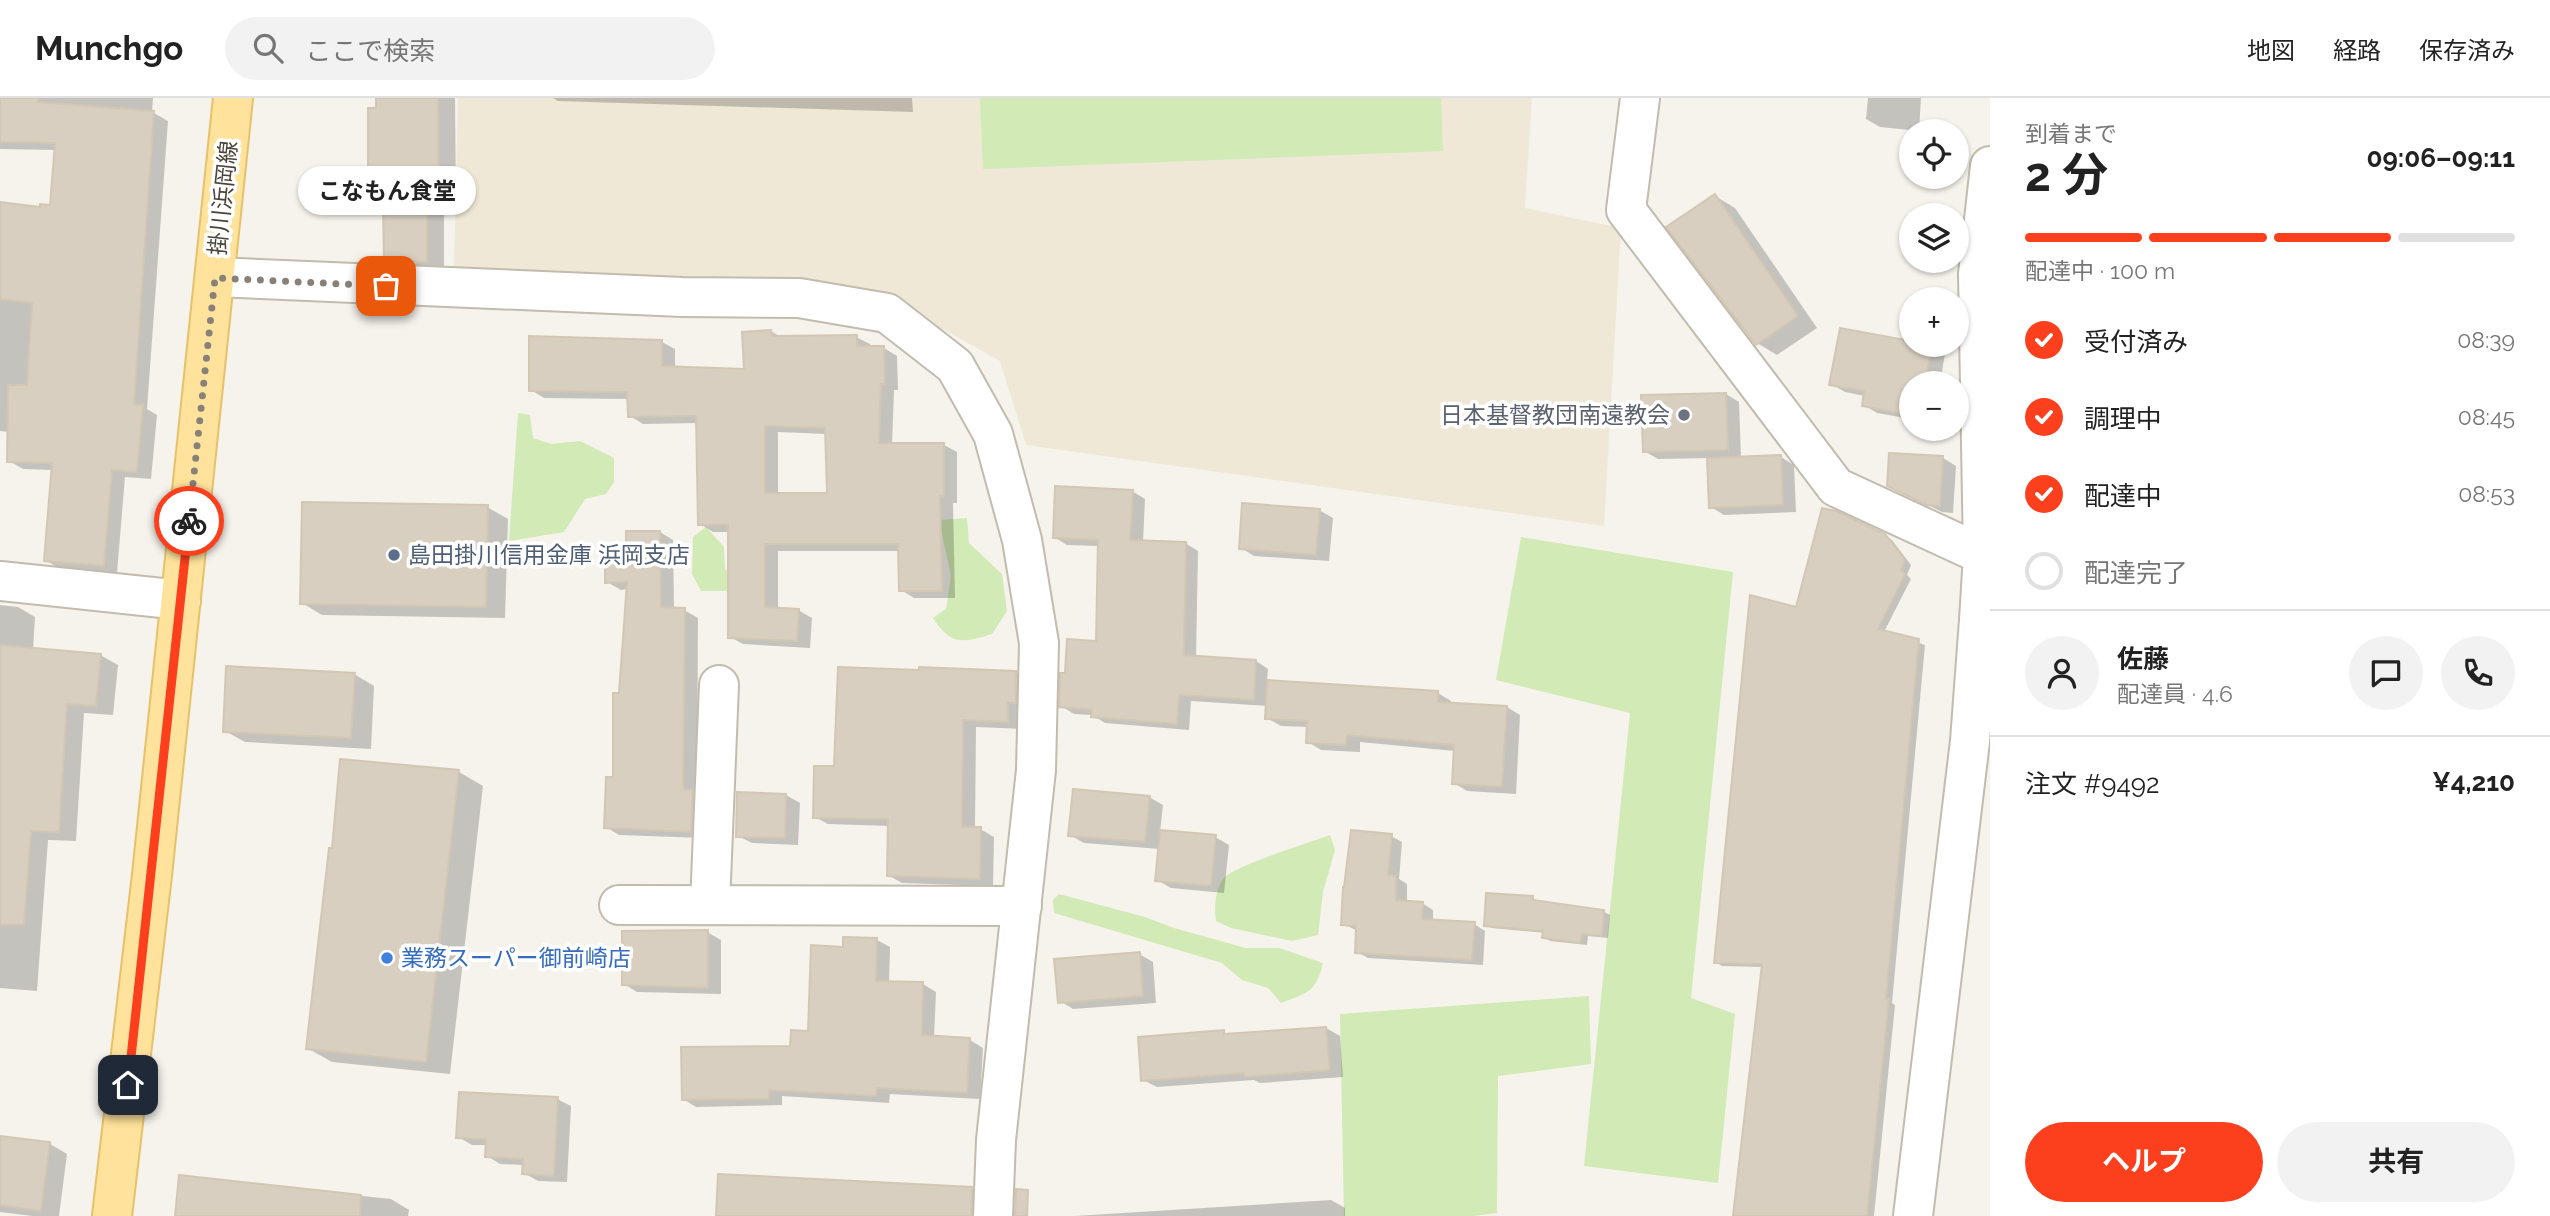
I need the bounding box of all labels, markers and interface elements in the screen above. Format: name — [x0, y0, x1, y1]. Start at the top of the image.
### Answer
search box — [225, 17, 715, 80]
text: Munchgo — [35, 29, 183, 68]
icon: search — [249, 29, 287, 67]
text: ここで検索 — [305, 36, 435, 66]
text: 地図 — [2247, 36, 2295, 65]
text: 経路 — [2333, 36, 2381, 65]
text: 保存済み — [2419, 36, 2515, 65]
map controls — [1899, 119, 1969, 441]
button: locate — [1899, 119, 1969, 189]
text: 到着まで — [2025, 120, 2117, 147]
street label: 掛川浜岡線 — [203, 139, 242, 257]
text: 09:06–09:11 — [2366, 143, 2515, 173]
text: 2 分 — [2025, 148, 2108, 202]
callout: こなもん食堂 — [297, 167, 475, 216]
text: こなもん食堂 — [318, 177, 456, 204]
button: layers — [1899, 203, 1969, 273]
pin — [356, 256, 416, 316]
text: 配達中 · 100 m — [2025, 257, 2175, 284]
icon: bag — [367, 267, 405, 305]
button: + — [1899, 287, 1969, 357]
icon: check — [2025, 321, 2063, 359]
text: 08:39 — [2457, 326, 2515, 353]
text: 受付済み — [2084, 327, 2188, 357]
button: − — [1899, 371, 1969, 441]
icon: check — [2025, 398, 2063, 436]
place label: 日本基督教団南遠教会 — [1440, 401, 1670, 428]
text: 08:45 — [2458, 403, 2515, 430]
text: 調理中 — [2084, 404, 2162, 434]
marker: 日本基督教団南遠教会 — [1676, 407, 1692, 423]
icon: check — [2025, 475, 2063, 513]
text: 08:53 — [2458, 480, 2515, 507]
text: 配達中 — [2084, 481, 2162, 511]
courier — [154, 486, 224, 556]
icon: bike — [170, 502, 208, 540]
place label: 島田掛川信用金庫 浜岡支店 — [408, 541, 690, 568]
marker: 島田掛川信用金庫 浜岡支店 — [386, 547, 402, 563]
text: 配達完了 — [2084, 558, 2188, 588]
button: person — [2025, 636, 2099, 710]
button: chat — [2349, 636, 2423, 710]
button: phone — [2441, 636, 2515, 710]
text: 佐藤 — [2117, 644, 2169, 674]
text: 配達員 · 4.6 — [2117, 680, 2233, 707]
text: ¥4,210 — [2432, 767, 2515, 797]
text: 注文 #9492 — [2025, 769, 2160, 799]
place label: 業務スーパー御前崎店 — [401, 944, 631, 971]
marker: 業務スーパー御前崎店 — [379, 950, 395, 966]
pin — [98, 1055, 158, 1115]
icon: home — [109, 1066, 147, 1104]
button: ヘルプ — [2025, 1122, 2263, 1202]
button: 共有 — [2277, 1122, 2515, 1202]

